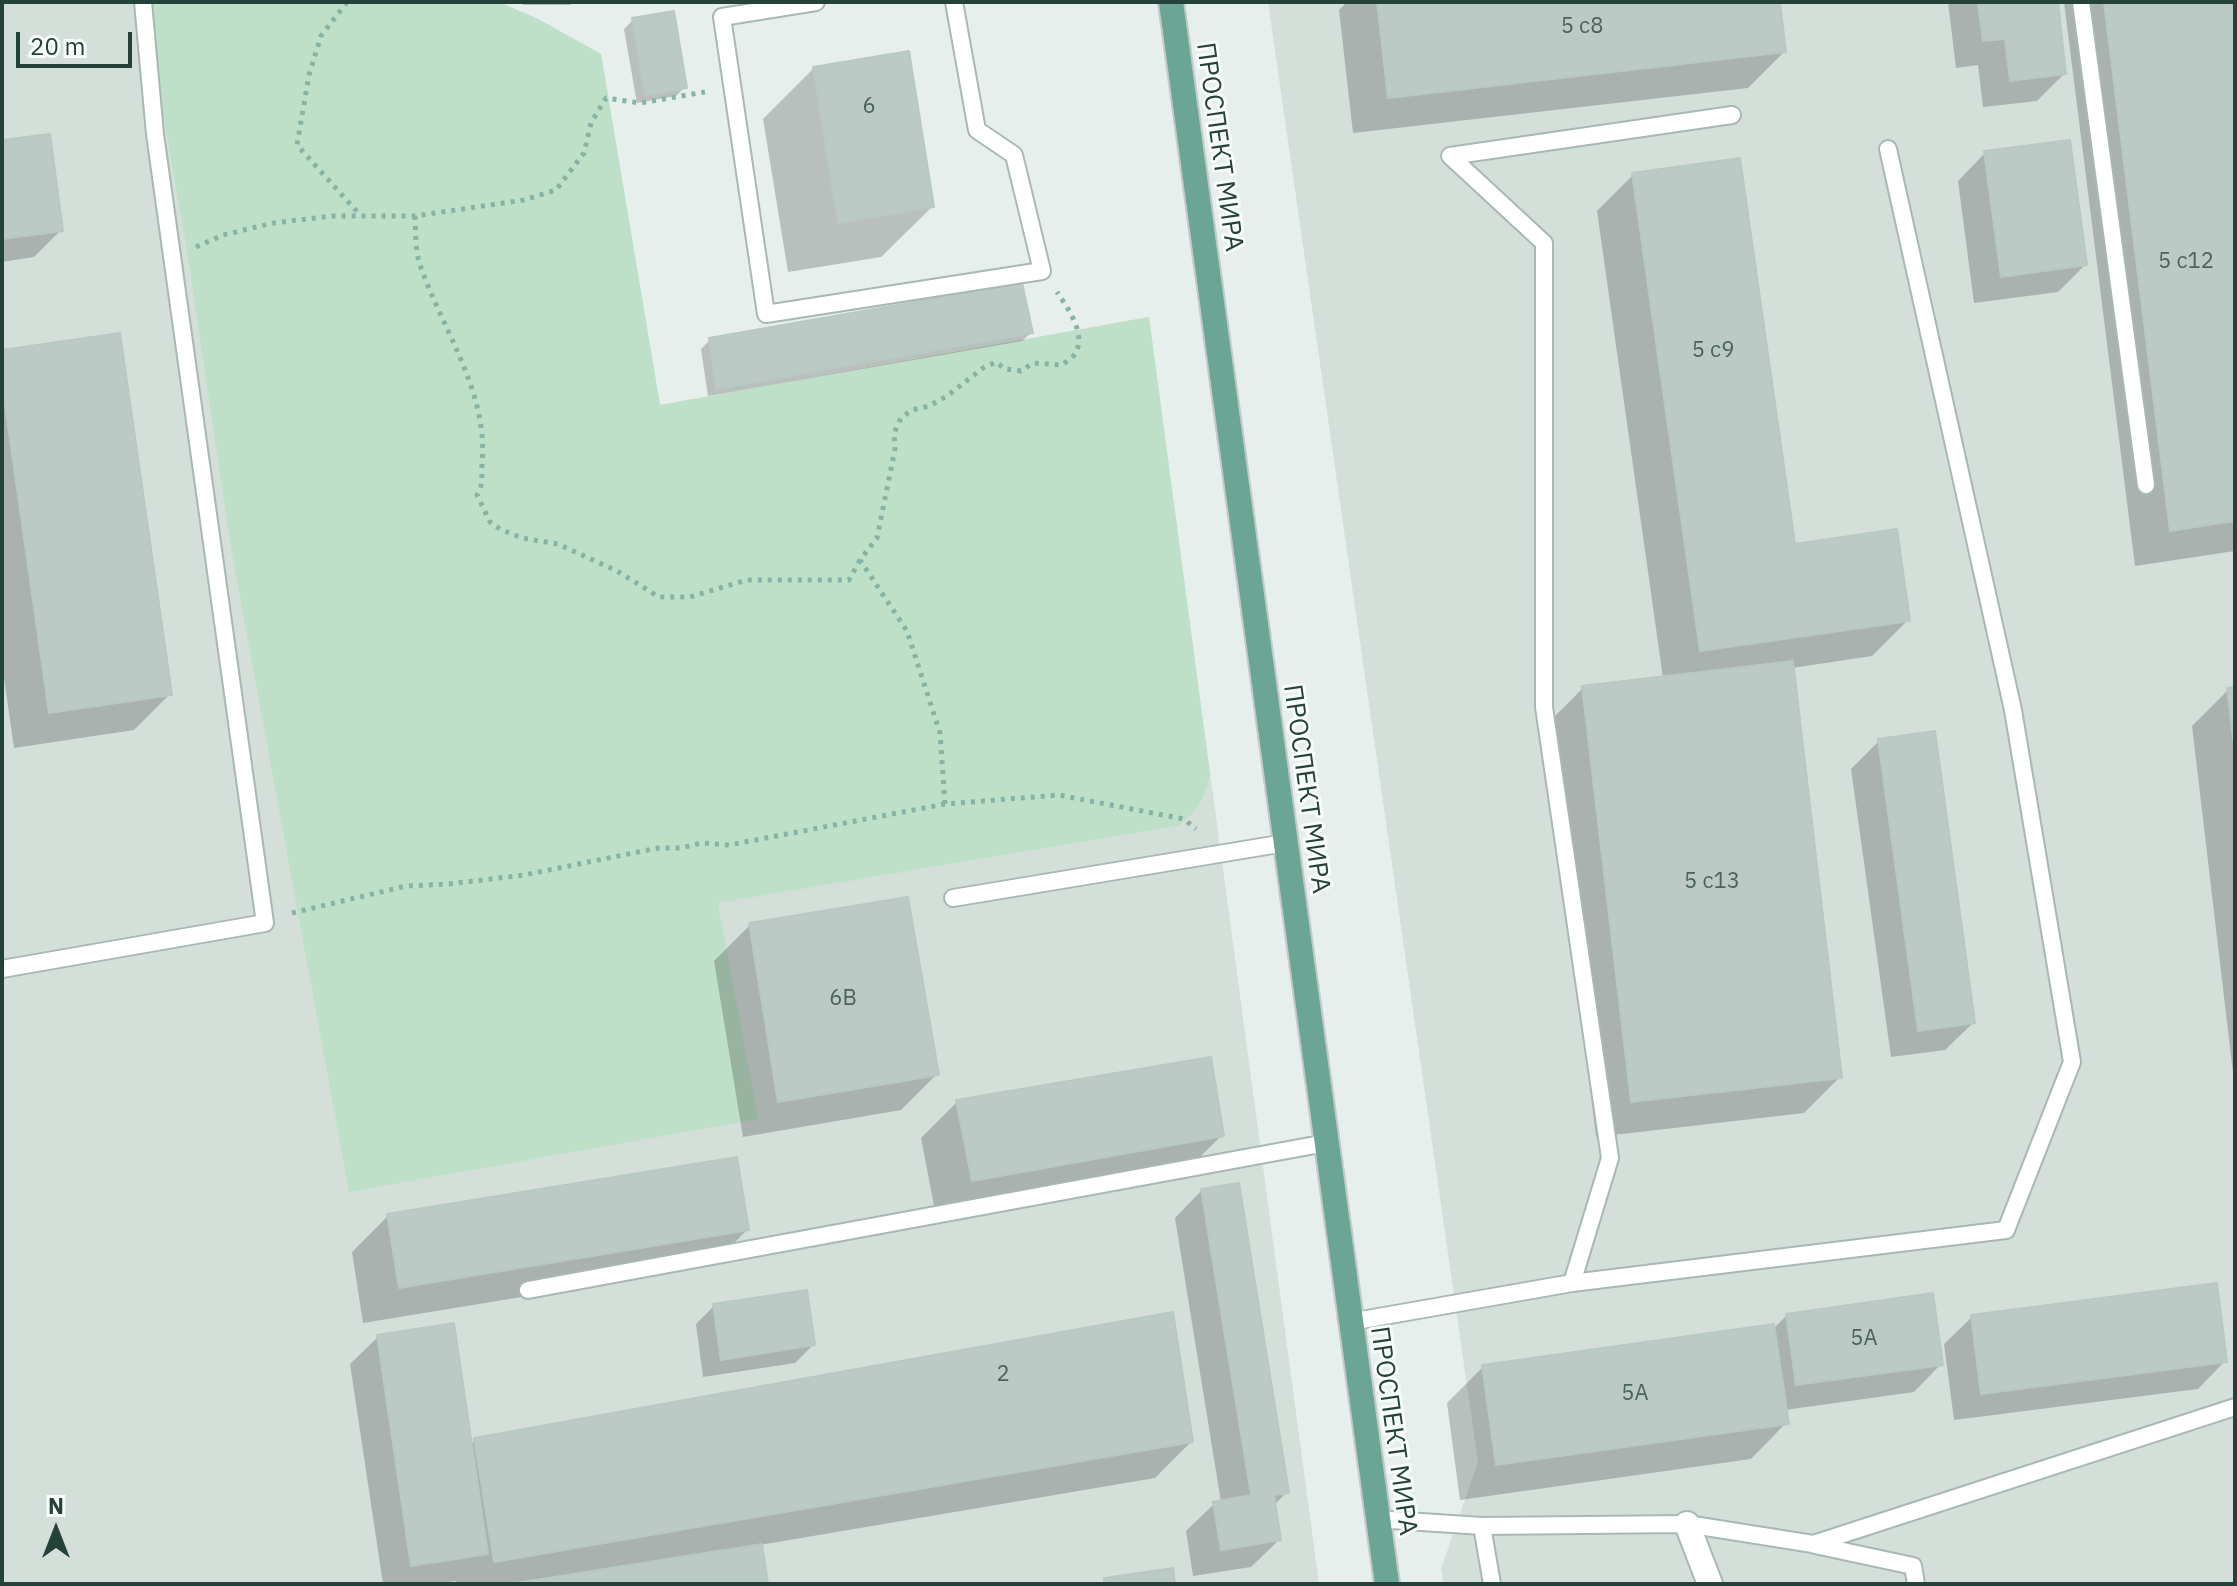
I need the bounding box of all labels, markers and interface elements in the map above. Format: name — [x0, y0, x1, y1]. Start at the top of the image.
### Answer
house number: 5 с8 — [1561, 14, 1603, 40]
scale bar — [20, 16, 136, 66]
text: 20 m — [30, 30, 85, 62]
street label: ПРОСПЕКТ МИРА — [1189, 41, 1249, 253]
house number: 6 — [862, 94, 876, 120]
house number: 5 с12 — [2158, 249, 2214, 275]
house number: 5 с9 — [1692, 338, 1734, 364]
street label: ПРОСПЕКТ МИРА — [1276, 683, 1336, 895]
house number: 5 с13 — [1684, 869, 1740, 895]
house number: 6В — [829, 986, 857, 1012]
street label: ПРОСПЕКТ МИРА — [1363, 1325, 1423, 1537]
house number: 5А — [1850, 1326, 1878, 1352]
house number: 2 — [996, 1362, 1010, 1388]
house number: 5А — [1621, 1381, 1649, 1407]
north arrow — [16, 1490, 96, 1570]
text: N — [48, 1491, 64, 1520]

